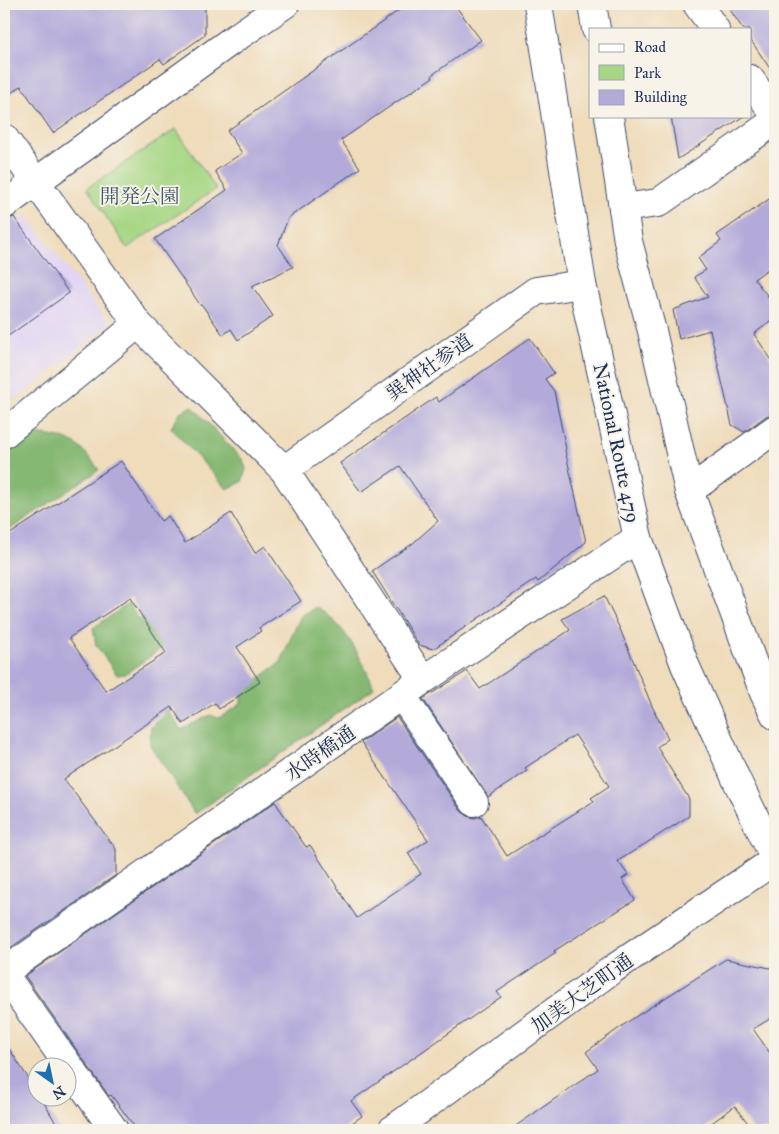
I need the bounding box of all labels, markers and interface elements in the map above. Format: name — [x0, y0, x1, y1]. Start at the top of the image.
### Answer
legend — [589, 28, 752, 118]
text: Road — [634, 38, 666, 56]
text: Park — [634, 64, 661, 82]
text: Building — [634, 88, 688, 106]
park label: 開発公園 — [100, 184, 180, 208]
street label: 巽神社参道 — [381, 328, 477, 406]
street label: National Route 479 — [588, 361, 646, 525]
street label: 水時橋通 — [280, 720, 360, 786]
street label: 加美大芝町通 — [526, 948, 638, 1038]
north arrow — [28, 1056, 78, 1106]
text: N — [49, 1082, 68, 1103]

